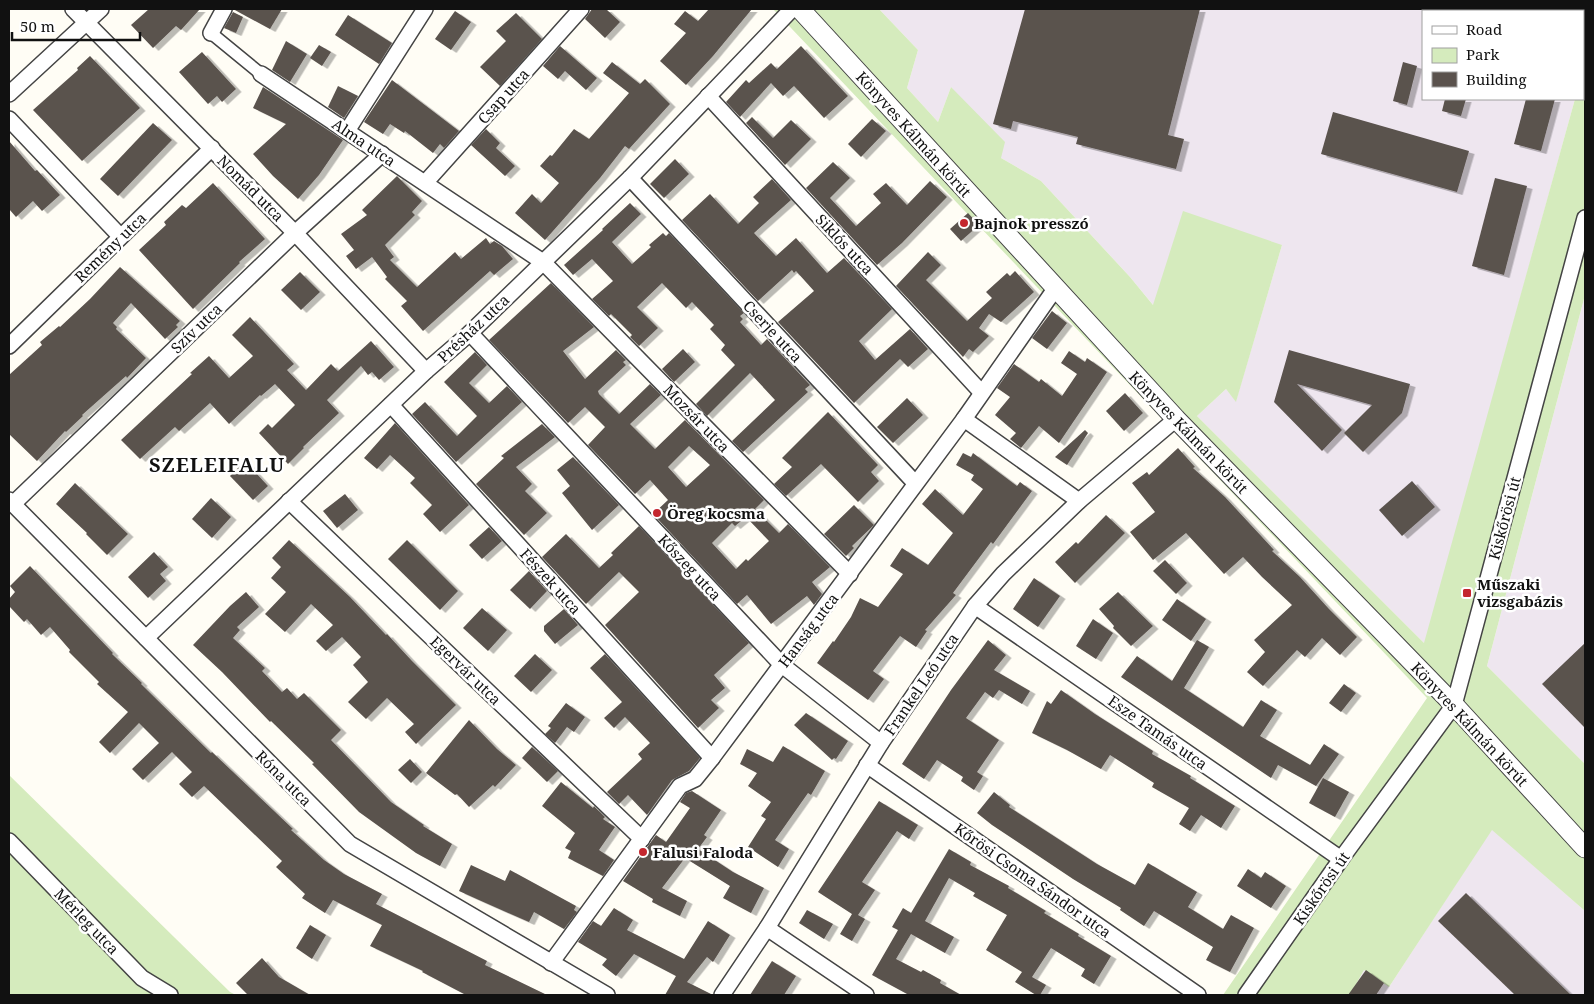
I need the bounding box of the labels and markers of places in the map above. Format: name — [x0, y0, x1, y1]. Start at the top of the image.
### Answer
place label: Bajnok presszó — [974, 213, 1089, 233]
marker: Bajnok presszó — [958, 217, 970, 229]
place label: Öreg kocsma — [667, 503, 765, 523]
marker: Öreg kocsma — [651, 507, 663, 519]
place label: Műszaki vizsgabázis — [1477, 574, 1563, 611]
marker: Műszaki vizsgabázis — [1461, 587, 1473, 599]
place label: Falusi Faloda — [653, 842, 753, 862]
marker: Falusi Faloda — [637, 846, 649, 858]

